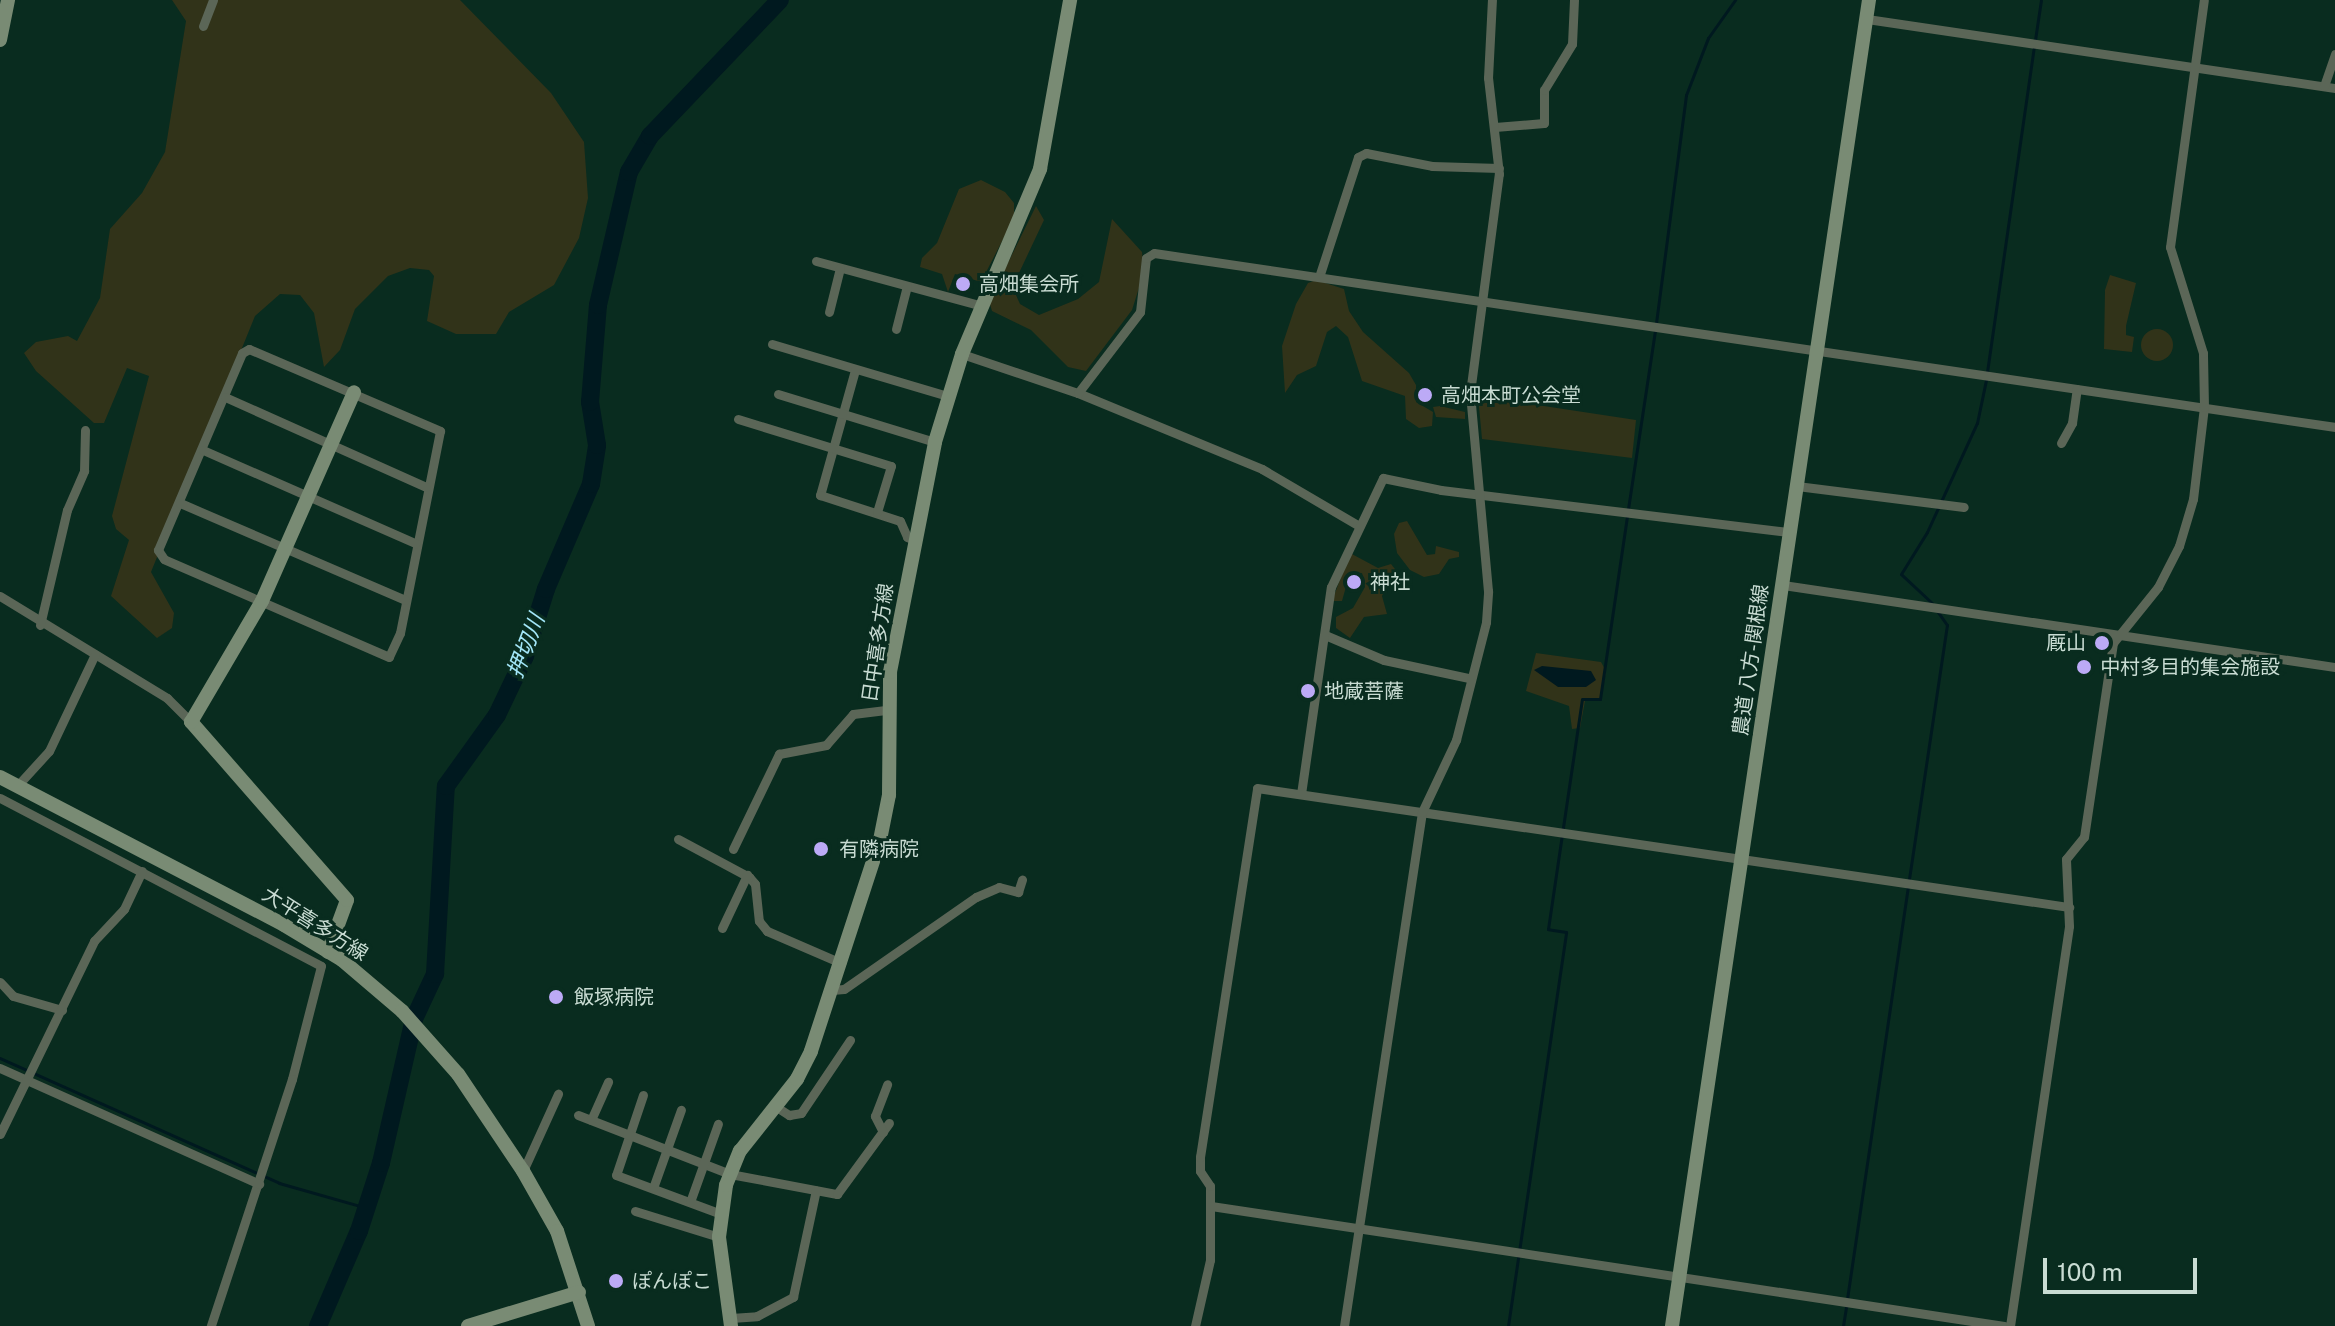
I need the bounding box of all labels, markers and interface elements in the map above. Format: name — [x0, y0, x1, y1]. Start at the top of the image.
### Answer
place label: 高畑集会所 — [979, 272, 1079, 296]
marker: 高畑集会所 — [954, 275, 972, 293]
place label: 高畑本町公会堂 — [1441, 383, 1581, 407]
marker: 高畑本町公会堂 — [1416, 386, 1434, 404]
place label: 神社 — [1370, 570, 1410, 594]
marker: 神社 — [1345, 573, 1363, 591]
street label: 日中喜多方線 — [858, 582, 898, 704]
street label: 農道 八方-関根線 — [1729, 583, 1773, 737]
water label: 押切川 — [502, 610, 550, 682]
place label: 厩山 — [2046, 631, 2086, 655]
marker: 厩山 — [2093, 634, 2111, 652]
place label: 中村多目的集会施設 — [2100, 655, 2280, 679]
marker: 中村多目的集会施設 — [2075, 658, 2093, 676]
place label: 地蔵菩薩 — [1324, 679, 1404, 703]
marker: 地蔵菩薩 — [1299, 682, 1317, 700]
place label: 有隣病院 — [839, 837, 919, 861]
marker: 有隣病院 — [810, 838, 832, 860]
street label: 大平喜多方線 — [258, 882, 372, 966]
place label: 飯塚病院 — [574, 985, 654, 1009]
marker: 飯塚病院 — [545, 986, 567, 1008]
scale bar — [2047, 1242, 2201, 1292]
text: 100 m — [2057, 1258, 2123, 1286]
place label: ぽんぽこ — [632, 1269, 712, 1293]
marker: ぽんぽこ — [607, 1272, 625, 1290]

